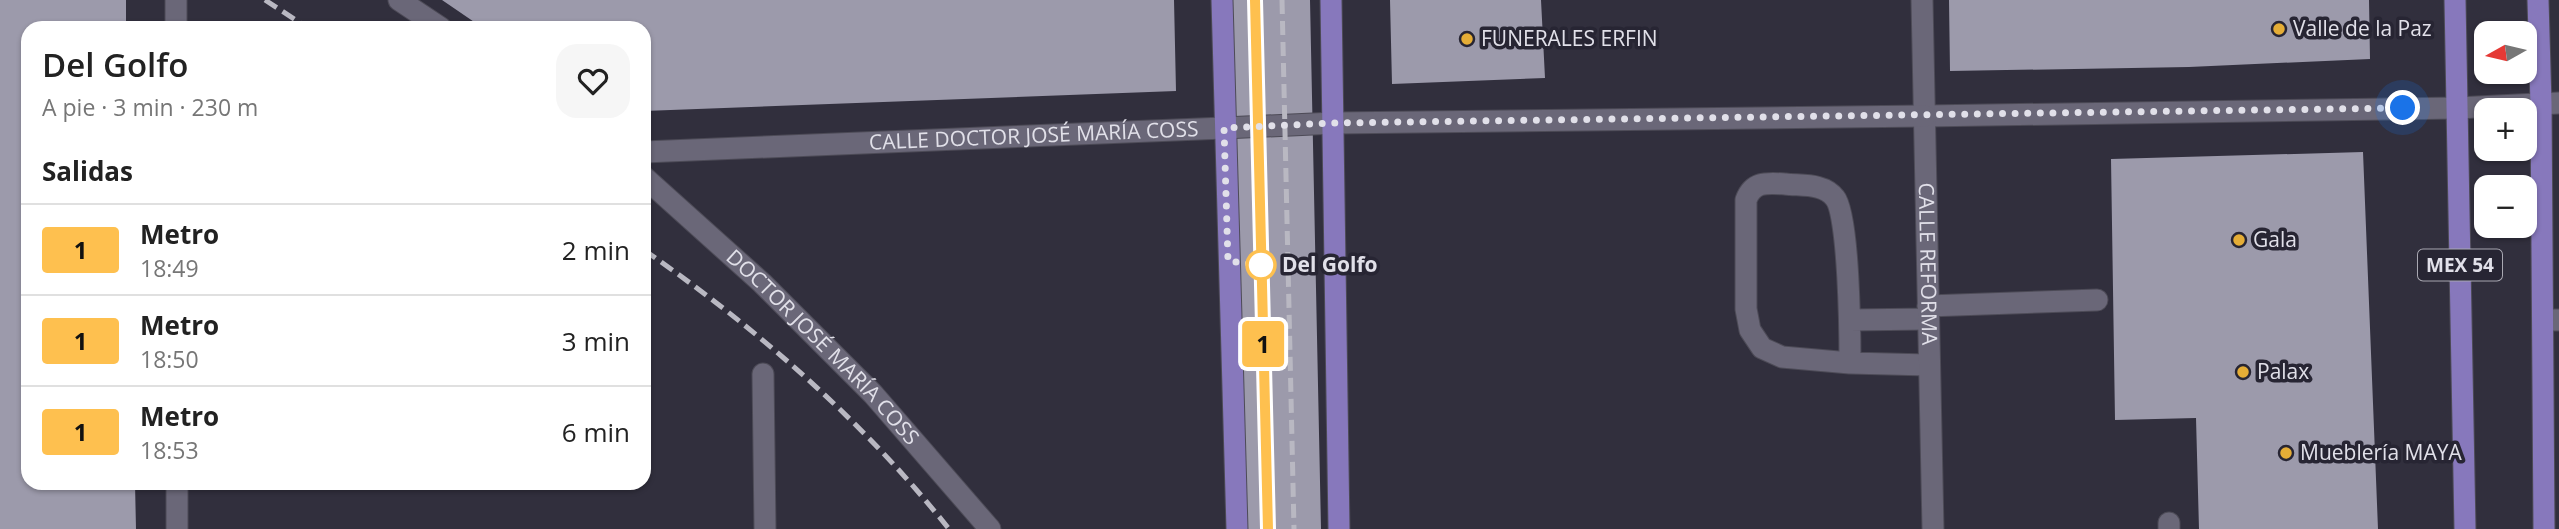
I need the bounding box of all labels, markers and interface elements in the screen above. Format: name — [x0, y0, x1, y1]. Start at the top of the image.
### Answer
place label: Valle de la Paz — [2293, 14, 2432, 42]
marker: Valle de la Paz — [2271, 21, 2287, 37]
north arrow — [2474, 21, 2538, 84]
map controls — [2474, 21, 2537, 238]
place label: FUNERALES ERFIN — [1481, 24, 1658, 52]
marker: FUNERALES ERFIN — [1459, 31, 1475, 47]
text: Del Golfo — [42, 42, 188, 87]
button: heart — [556, 44, 630, 118]
your location — [2385, 90, 2420, 125]
text: A pie · 3 min · 230 m — [42, 91, 258, 123]
button: + — [2474, 98, 2537, 161]
street label: CALLE DOCTOR JOSÉ MARÍA COSS — [868, 114, 1199, 156]
text: Salidas — [42, 153, 133, 189]
button: − — [2474, 175, 2537, 238]
street label: CALLE REFORMA — [1913, 182, 1944, 346]
text: Metro — [140, 216, 219, 252]
place label: Gala — [2253, 225, 2297, 253]
text: 2 min — [562, 232, 630, 268]
marker: Gala — [2231, 232, 2247, 248]
text: 1 — [74, 233, 87, 266]
street label: DOCTOR JOSÉ MARÍA COSS — [721, 243, 926, 451]
road number: MEX 54 — [2418, 249, 2502, 280]
marker: Del Golfo — [1246, 250, 1276, 280]
place label: Del Golfo — [1282, 250, 1378, 278]
text: 18:49 — [140, 252, 199, 284]
text: Metro — [140, 307, 219, 343]
line badge: 1 — [1240, 321, 1286, 367]
text: 3 min — [562, 323, 630, 359]
text: 1 — [74, 324, 87, 357]
text: 1 — [1256, 327, 1270, 360]
text: 18:50 — [140, 343, 199, 375]
place label: Palax — [2257, 357, 2309, 385]
marker: Palax — [2235, 364, 2251, 380]
text: Metro — [140, 398, 219, 434]
text: 6 min — [562, 414, 630, 450]
text: 1 — [74, 415, 87, 448]
text: 18:53 — [140, 434, 199, 466]
place label: Mueblería MAYA — [2300, 438, 2462, 466]
marker: Mueblería MAYA — [2278, 445, 2294, 461]

